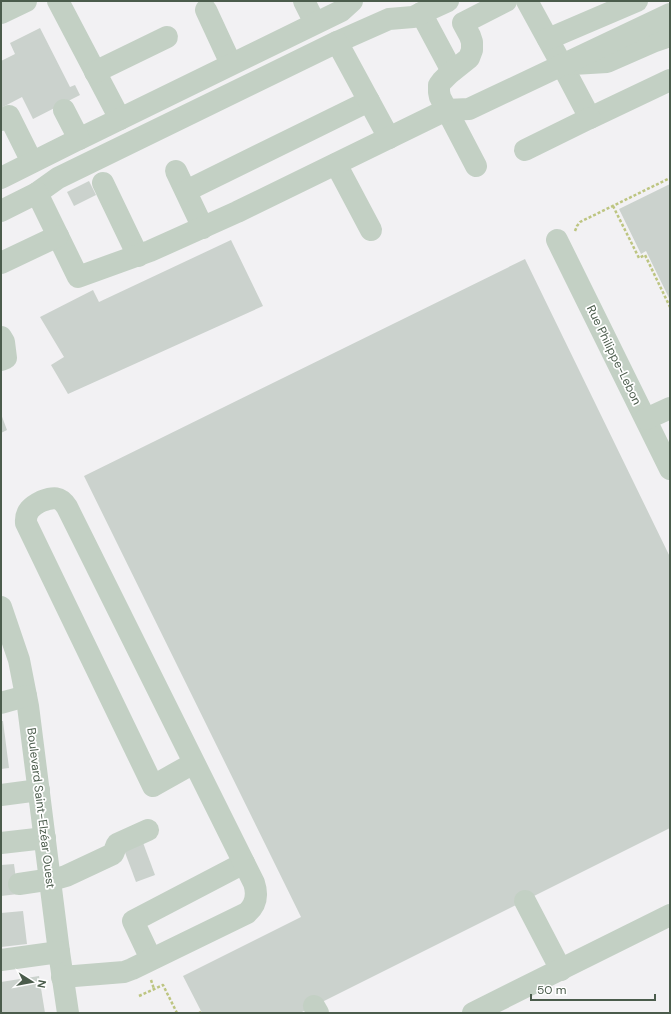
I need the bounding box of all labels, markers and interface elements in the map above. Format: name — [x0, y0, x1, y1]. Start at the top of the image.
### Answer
street label: Rue Philippe-Lebon — [583, 302, 645, 408]
street label: Boulevard Saint-Elzéar Ouest — [23, 727, 59, 890]
north arrow — [12, 962, 52, 1002]
scale bar — [531, 976, 655, 1002]
text: N — [34, 979, 49, 989]
text: 50 m — [537, 982, 566, 998]

